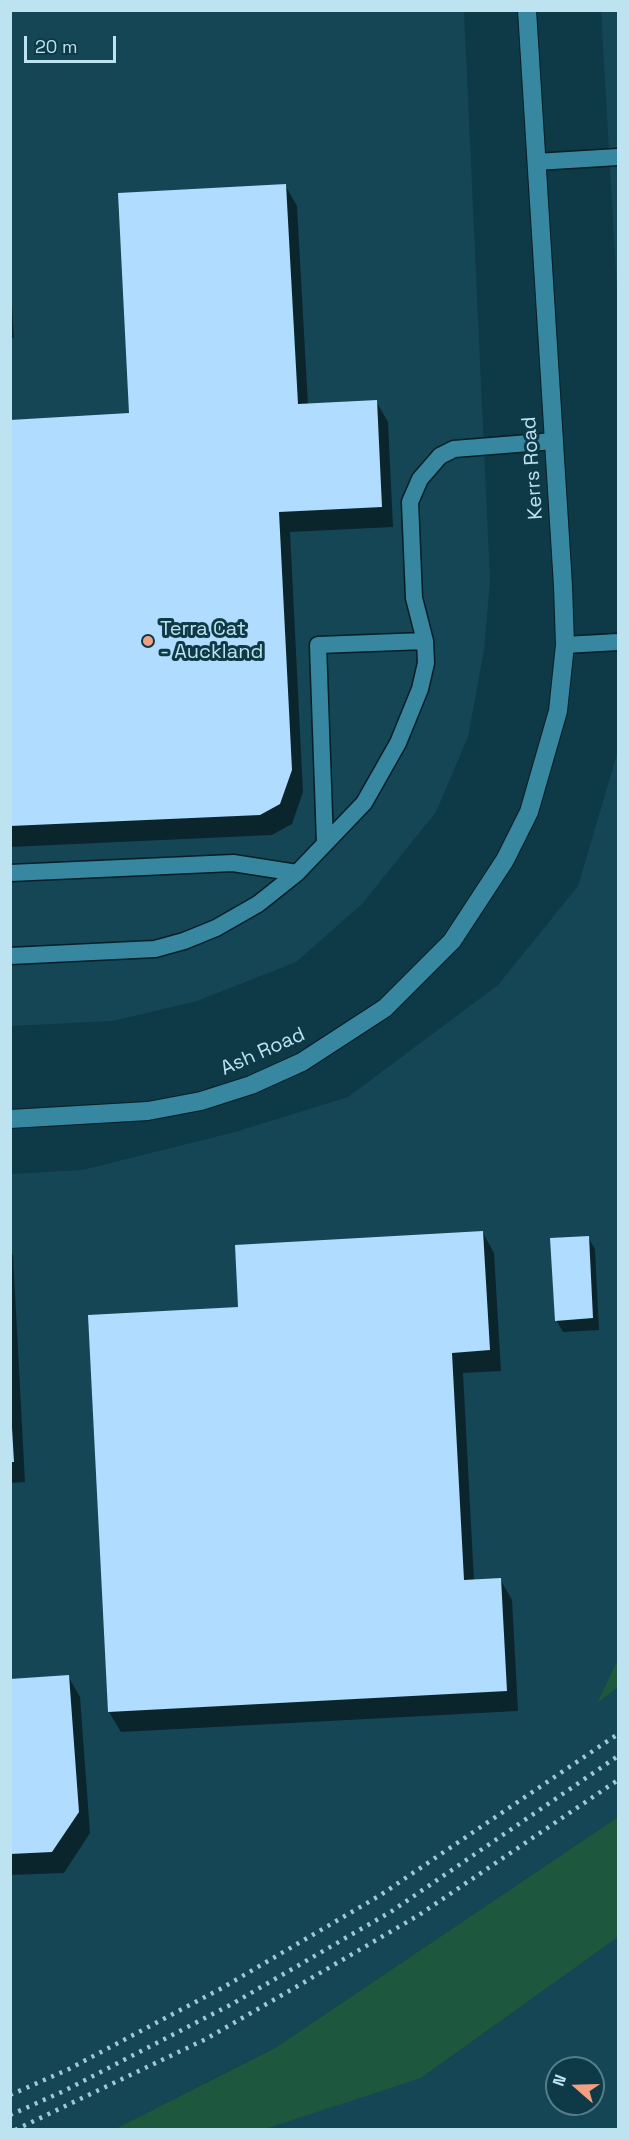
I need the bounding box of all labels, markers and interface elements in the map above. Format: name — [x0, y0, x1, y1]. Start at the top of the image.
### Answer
scale bar — [27, 24, 118, 62]
text: 20 m — [35, 35, 78, 58]
street label: Kerrs Road — [517, 416, 549, 520]
place label: Terra Cat - Auckland — [160, 618, 263, 665]
marker: Terra Cat - Auckland — [141, 634, 155, 648]
street label: Ash Road — [217, 1023, 309, 1081]
north arrow — [545, 2056, 605, 2116]
text: N — [548, 2072, 571, 2089]

